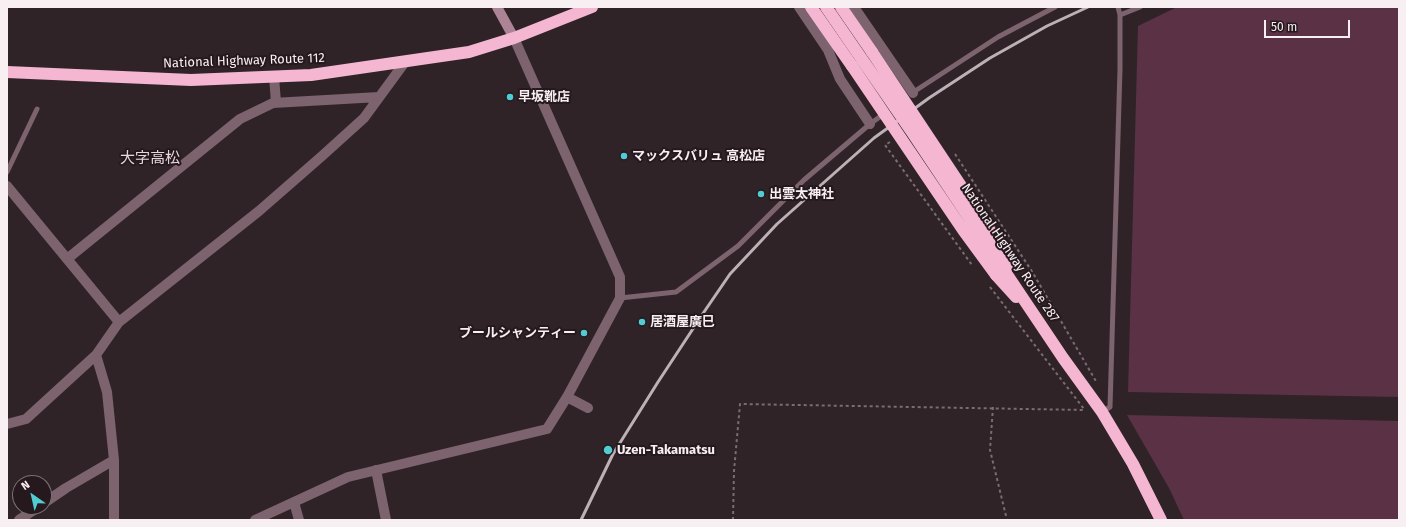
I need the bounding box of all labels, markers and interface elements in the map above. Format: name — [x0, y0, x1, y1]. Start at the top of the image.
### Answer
scale bar — [1266, 12, 1352, 38]
text: 50 m — [1271, 20, 1297, 34]
street label: National Highway Route 112 — [163, 50, 325, 72]
place label: 早坂靴店 — [518, 89, 570, 105]
marker: 早坂靴店 — [505, 92, 515, 102]
place label: マックスバリュ 高松店 — [632, 148, 765, 164]
district label: 大字高松 — [120, 150, 180, 168]
marker: マックスバリュ 高松店 — [619, 151, 629, 161]
street label: National Highway Route 287 — [958, 181, 1062, 325]
place label: 出雲太神社 — [769, 186, 834, 202]
marker: 出雲太神社 — [756, 189, 766, 199]
place label: 居酒屋廣巳 — [650, 314, 715, 330]
marker: 居酒屋廣巳 — [637, 317, 647, 327]
place label: ブールシャンティー — [459, 325, 576, 341]
marker: ブールシャンティー — [579, 328, 589, 338]
place label: Uzen-Takamatsu — [617, 442, 715, 458]
marker: Uzen-Takamatsu — [602, 444, 614, 456]
north arrow — [12, 475, 52, 515]
text: N — [19, 478, 32, 493]

